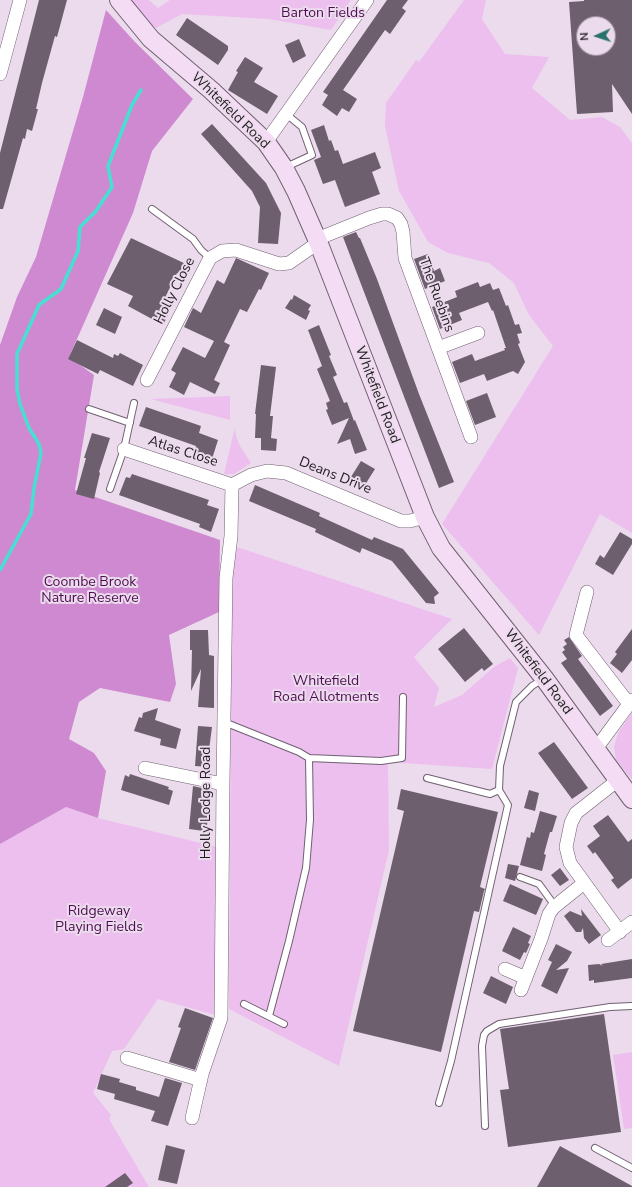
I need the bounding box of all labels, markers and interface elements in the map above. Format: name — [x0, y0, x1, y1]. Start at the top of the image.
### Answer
park label: Barton Fields — [281, 6, 365, 22]
north arrow — [576, 16, 616, 56]
text: N — [577, 32, 592, 41]
street label: Whitefield Road — [187, 69, 273, 153]
street label: Holly Close — [151, 255, 199, 327]
street label: The Ruebins — [415, 255, 457, 335]
street label: Whitefield Road — [351, 344, 403, 446]
street label: Atlas Close — [146, 433, 220, 471]
street label: Deans Drive — [296, 454, 374, 498]
park label: Coombe Brook Nature Reserve — [41, 575, 139, 608]
street label: Whitefield Road — [500, 626, 576, 718]
park label: Whitefield Road Allotments — [273, 674, 379, 706]
street label: Holly Lodge Road — [199, 747, 215, 859]
park label: Ridgeway Playing Fields — [55, 904, 143, 936]

